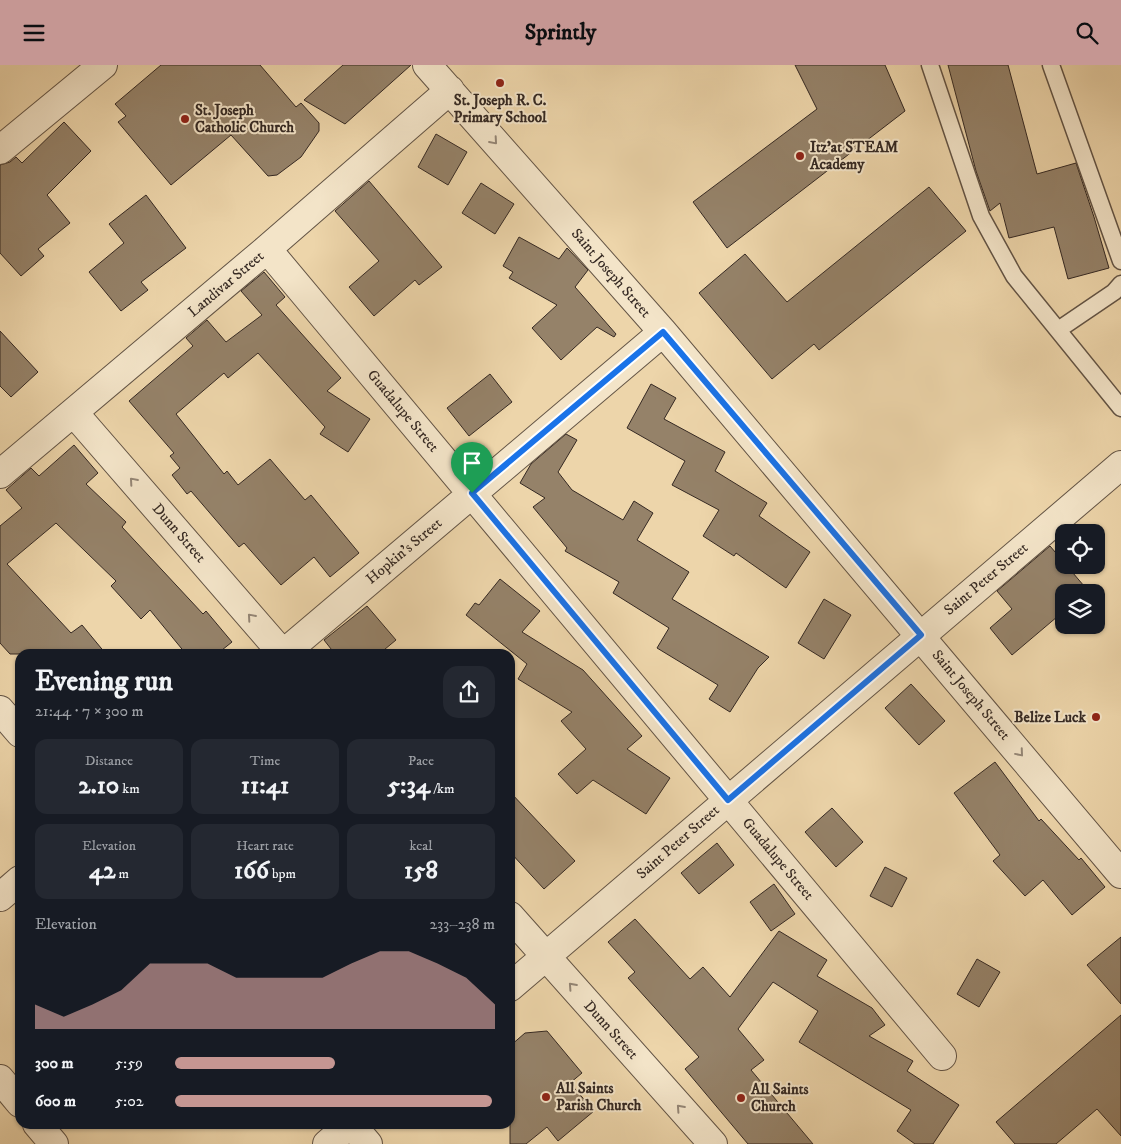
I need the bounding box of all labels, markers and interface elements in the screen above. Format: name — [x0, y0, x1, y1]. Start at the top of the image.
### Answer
icon: menu — [20, 19, 48, 47]
text: Sprintly — [525, 19, 596, 46]
icon: search — [1073, 19, 1101, 47]
marker: St. Joseph R. C. Primary School — [494, 77, 506, 89]
place label: St. Joseph R. C. Primary School — [454, 91, 547, 127]
place label: St. Joseph Catholic Church — [195, 101, 294, 137]
marker: St. Joseph Catholic Church — [179, 113, 191, 125]
one-way arrow — [489, 135, 498, 144]
place label: Itz'at STEAM Academy — [809, 138, 899, 174]
marker: Itz'at STEAM Academy — [794, 150, 806, 162]
street label: Saint Joseph Street — [567, 224, 655, 322]
street label: Landivar Street — [184, 247, 268, 321]
street label: Guadalupe Street — [363, 366, 443, 456]
pin — [451, 442, 493, 493]
icon: arrive — [458, 449, 486, 477]
one-way arrow — [130, 477, 139, 486]
street label: Dunn Street — [148, 499, 210, 567]
street label: Hopkin's Street — [362, 514, 446, 588]
map controls — [1055, 524, 1105, 634]
button: locate — [1055, 524, 1105, 574]
street label: Saint Peter Street — [940, 538, 1032, 620]
button: layers — [1055, 584, 1105, 634]
one-way arrow — [248, 613, 257, 622]
street label: Saint Joseph Street — [928, 646, 1014, 744]
text: Evening run — [35, 664, 173, 699]
button: share — [443, 666, 495, 718]
text: 21:44 · 7 × 300 m — [35, 701, 144, 721]
place label: Belize Luck — [1014, 708, 1087, 727]
marker: Belize Luck — [1090, 711, 1102, 723]
one-way arrow — [1014, 747, 1022, 756]
text: Distance — [85, 752, 133, 770]
text: Time — [250, 752, 280, 770]
text: Pace — [408, 752, 434, 770]
text: 2.10 — [78, 770, 119, 801]
text: 11:41 — [241, 770, 289, 801]
text: 5:34 — [388, 770, 430, 801]
text: km — [119, 780, 140, 798]
text: /km — [430, 780, 454, 798]
street label: Saint Peter Street — [633, 801, 724, 883]
street label: Guadalupe Street — [738, 814, 818, 904]
text: Elevation — [82, 837, 136, 855]
text: Heart rate — [236, 837, 294, 855]
text: kcal — [410, 837, 432, 855]
text: 42 — [89, 855, 116, 886]
text: 166 — [234, 855, 269, 886]
text: 158 — [404, 855, 438, 886]
text: m — [116, 865, 129, 883]
text: bpm — [269, 865, 296, 883]
text: Elevation — [35, 914, 97, 934]
text: 233–238 m — [429, 914, 495, 934]
one-way arrow — [569, 983, 578, 992]
street label: Dunn Street — [580, 997, 643, 1064]
text: 300 m — [35, 1053, 74, 1073]
text: 5:59 — [115, 1053, 143, 1073]
place label: All Saints Parish Church — [555, 1079, 642, 1115]
place label: All Saints Church — [750, 1080, 808, 1116]
text: 600 m — [35, 1091, 76, 1111]
text: 5:02 — [115, 1091, 144, 1111]
marker: All Saints Parish Church — [540, 1091, 552, 1103]
marker: All Saints Church — [735, 1092, 747, 1104]
one-way arrow — [677, 1104, 686, 1113]

